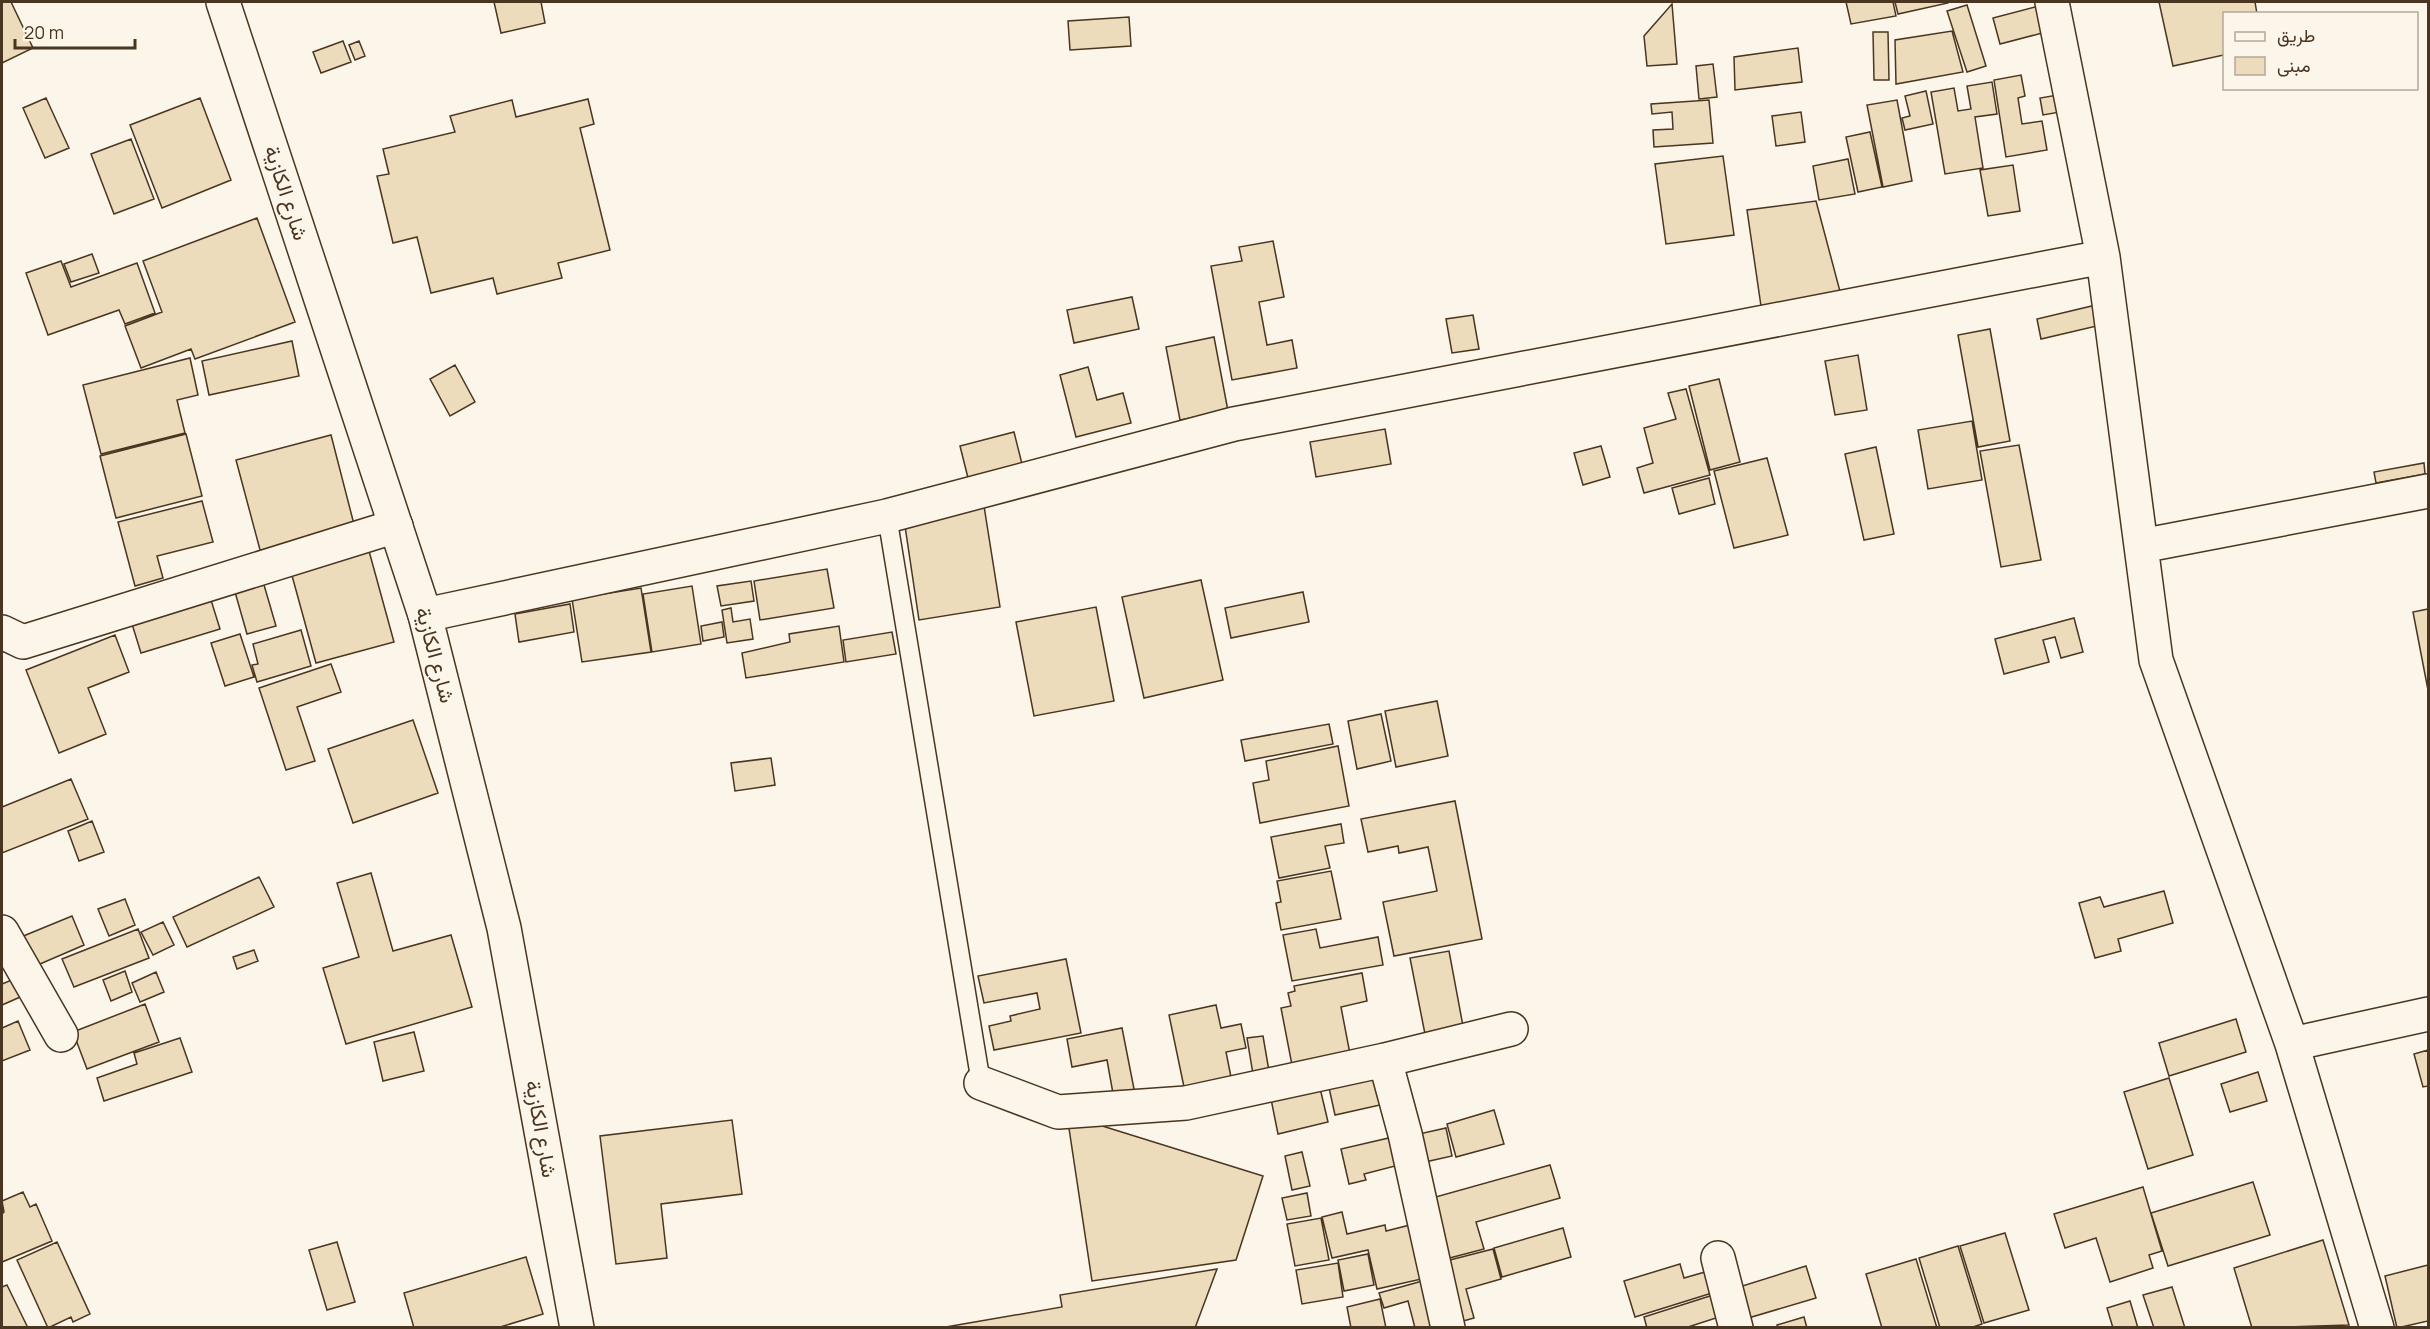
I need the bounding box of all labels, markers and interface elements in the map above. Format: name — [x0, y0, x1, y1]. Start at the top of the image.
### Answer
scale bar — [15, 12, 135, 50]
legend — [2223, 12, 2418, 90]
text: 20 m — [24, 20, 64, 44]
text: طريق — [2277, 23, 2315, 47]
text: مبنى — [2277, 53, 2311, 77]
street label: شارع الكازية — [258, 142, 315, 244]
street label: شارع الكازية — [409, 604, 462, 706]
street label: شارع الكازية — [519, 1078, 564, 1180]

